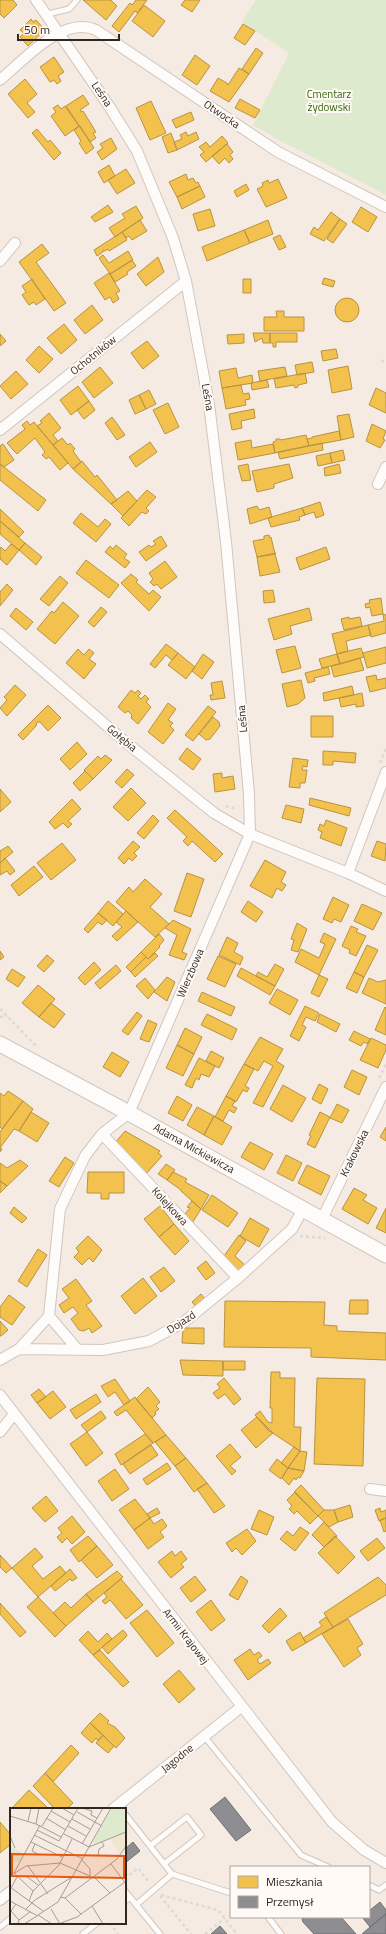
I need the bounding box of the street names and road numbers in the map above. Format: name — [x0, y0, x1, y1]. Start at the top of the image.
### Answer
street label: Leśna — [88, 78, 117, 110]
street label: Otwocka — [201, 96, 244, 132]
street label: Ochotników — [67, 331, 120, 379]
street label: Leśna — [198, 382, 218, 412]
street label: Leśna — [233, 704, 251, 733]
street label: Gołębia — [103, 721, 141, 756]
street label: Wierzbowa — [172, 946, 208, 1000]
street label: Adama Mickiewicza — [150, 1119, 238, 1177]
street label: Krakowska — [336, 1126, 372, 1179]
street label: Kolejkowa — [148, 1183, 192, 1229]
street label: Dojazd — [163, 1307, 199, 1337]
street label: Armii Krajowej — [159, 1605, 213, 1667]
street label: Jagodne — [157, 1740, 197, 1776]

